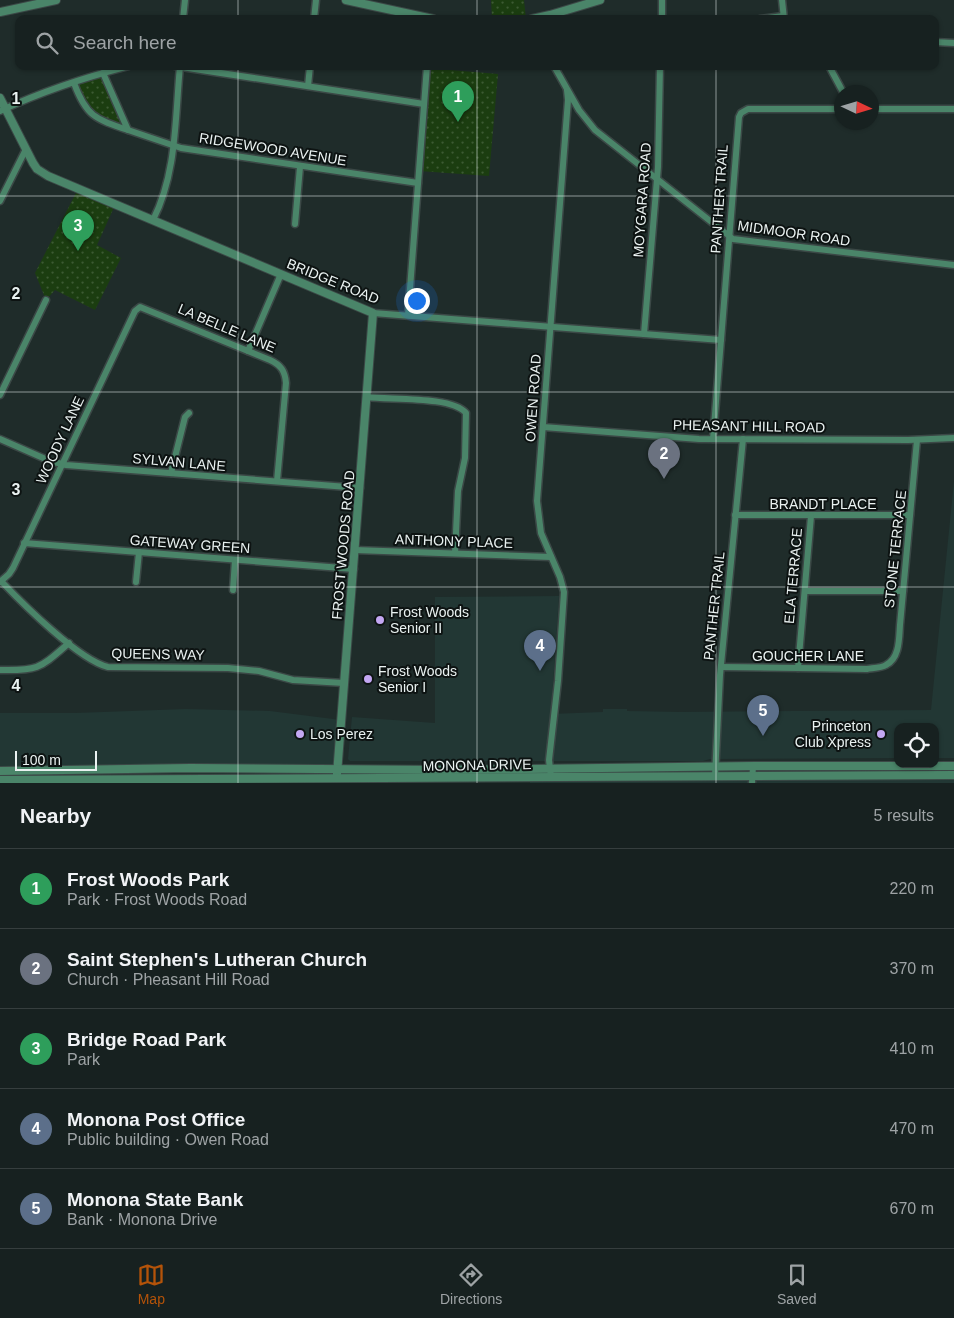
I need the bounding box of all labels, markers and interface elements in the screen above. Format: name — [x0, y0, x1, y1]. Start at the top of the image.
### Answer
search box — [15, 15, 939, 70]
icon: search — [33, 29, 61, 57]
text: Search here — [73, 32, 177, 53]
pin: 1 — [442, 81, 474, 122]
north arrow — [834, 85, 879, 130]
text: 1 — [12, 90, 21, 107]
street label: RIDGEWOOD AVENUE — [198, 129, 348, 169]
street label: MOYGARA ROAD — [630, 142, 654, 258]
street label: PANTHER TRAIL — [707, 144, 731, 254]
pin: 3 — [62, 210, 94, 251]
street label: MIDMOOR ROAD — [737, 217, 851, 249]
street label: BRIDGE ROAD — [285, 255, 381, 307]
text: 2 — [12, 285, 21, 302]
your location — [404, 288, 430, 314]
street label: LA BELLE LANE — [176, 300, 278, 356]
street label: OWEN ROAD — [522, 354, 544, 442]
street label: WOODY LANE — [33, 394, 87, 486]
street label: PHEASANT HILL ROAD — [673, 417, 825, 435]
pin: 2 — [648, 438, 680, 479]
street label: SYLVAN LANE — [132, 450, 226, 474]
street label: FROST WOODS ROAD — [328, 470, 358, 620]
text: 3 — [12, 481, 21, 498]
street label: STONE TERRACE — [881, 489, 909, 609]
street label: BRANDT PLACE — [769, 496, 877, 512]
street label: ELA TERRACE — [781, 527, 805, 625]
street label: ANTHONY PLACE — [395, 531, 513, 551]
street label: GATEWAY GREEN — [129, 532, 251, 556]
street label: PANTHER TRAIL — [700, 551, 728, 661]
place label: Frost Woods Senior II — [390, 604, 469, 636]
marker: Frost Woods Senior II — [374, 614, 386, 626]
pin: 4 — [524, 630, 556, 671]
street label: QUEENS WAY — [111, 645, 205, 663]
street label: GOUCHER LANE — [752, 648, 864, 664]
place label: Frost Woods Senior I — [378, 663, 457, 695]
marker: Frost Woods Senior I — [362, 673, 374, 685]
text: 4 — [12, 677, 21, 694]
pin: 5 — [747, 695, 779, 736]
place label: Princeton Club Xpress — [795, 718, 871, 750]
map controls — [894, 723, 939, 768]
button: locate — [894, 723, 939, 768]
place label: Los Perez — [310, 726, 373, 742]
marker: Los Perez — [294, 728, 306, 740]
marker: Princeton Club Xpress — [875, 728, 887, 740]
scale bar — [15, 748, 98, 771]
text: 100 m — [22, 752, 61, 768]
street label: MONONA DRIVE — [422, 756, 532, 774]
text: Nearby — [20, 804, 91, 827]
text: 5 results — [874, 807, 934, 824]
text: Frost Woods Park — [67, 869, 229, 890]
text: 1 — [32, 880, 40, 897]
text: 220 m — [890, 880, 934, 897]
text: Park · Frost Woods Road — [67, 891, 247, 908]
text: Saint Stephen's Lutheran Church — [67, 949, 367, 970]
text: 2 — [32, 960, 40, 977]
text: 370 m — [890, 960, 934, 977]
text: Church · Pheasant Hill Road — [67, 971, 270, 988]
text: Bridge Road Park — [67, 1029, 226, 1050]
text: 3 — [32, 1040, 40, 1057]
text: 410 m — [890, 1040, 934, 1057]
text: Park — [67, 1051, 100, 1068]
text: Monona Post Office — [67, 1109, 245, 1130]
text: 4 — [32, 1120, 40, 1137]
text: 470 m — [890, 1120, 934, 1137]
text: Public building · Owen Road — [67, 1131, 269, 1148]
text: Monona State Bank — [67, 1189, 243, 1210]
text: 5 — [32, 1200, 40, 1217]
text: 670 m — [890, 1200, 934, 1217]
text: Bank · Monona Drive — [67, 1211, 217, 1228]
tab: Map — [137, 1261, 165, 1307]
tab: Directions — [440, 1261, 502, 1307]
tab: Saved — [777, 1261, 817, 1307]

